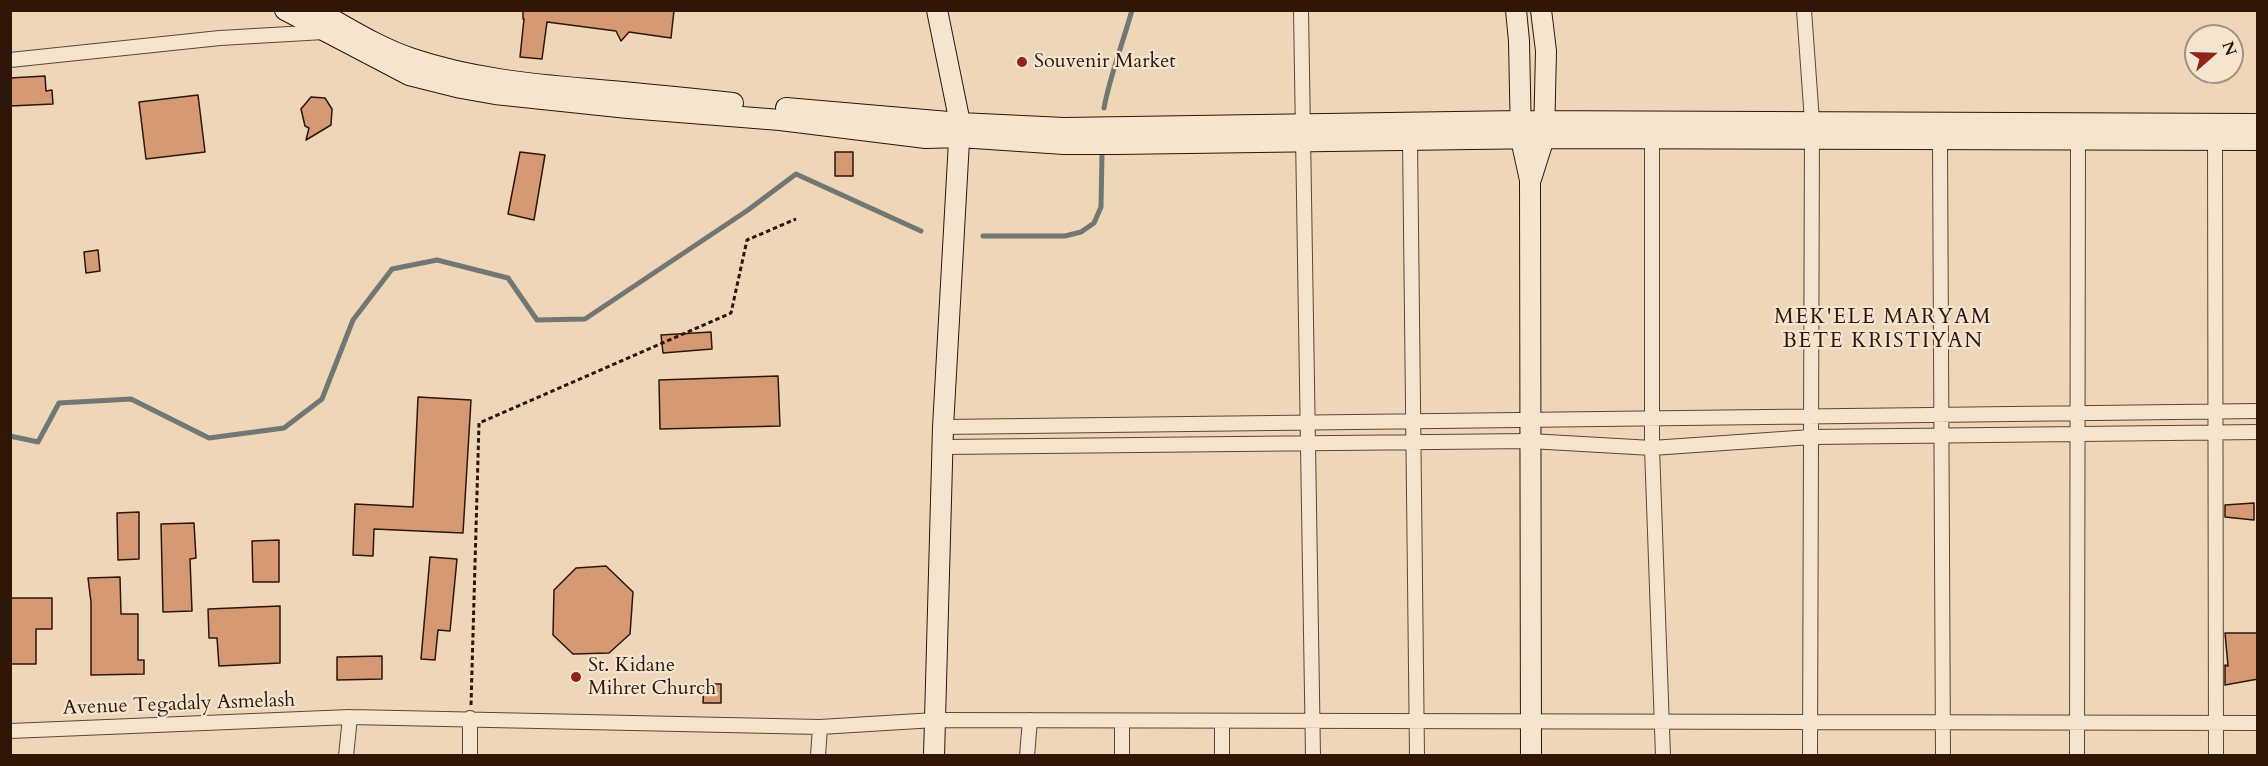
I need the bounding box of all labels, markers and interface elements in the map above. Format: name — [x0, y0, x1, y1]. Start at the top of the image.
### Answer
north arrow — [2184, 24, 2244, 84]
text: N — [2216, 38, 2242, 59]
place label: Souvenir Market — [1034, 50, 1176, 74]
marker: Souvenir Market — [1015, 55, 1029, 69]
district label: MEK'ELE MARYAM BETE KRISTIYAN — [1774, 305, 1992, 355]
place label: St. Kidane Mihret Church — [588, 654, 716, 701]
marker: St. Kidane Mihret Church — [569, 670, 583, 684]
street label: Avenue Tegadaly Asmelash — [62, 689, 296, 721]

